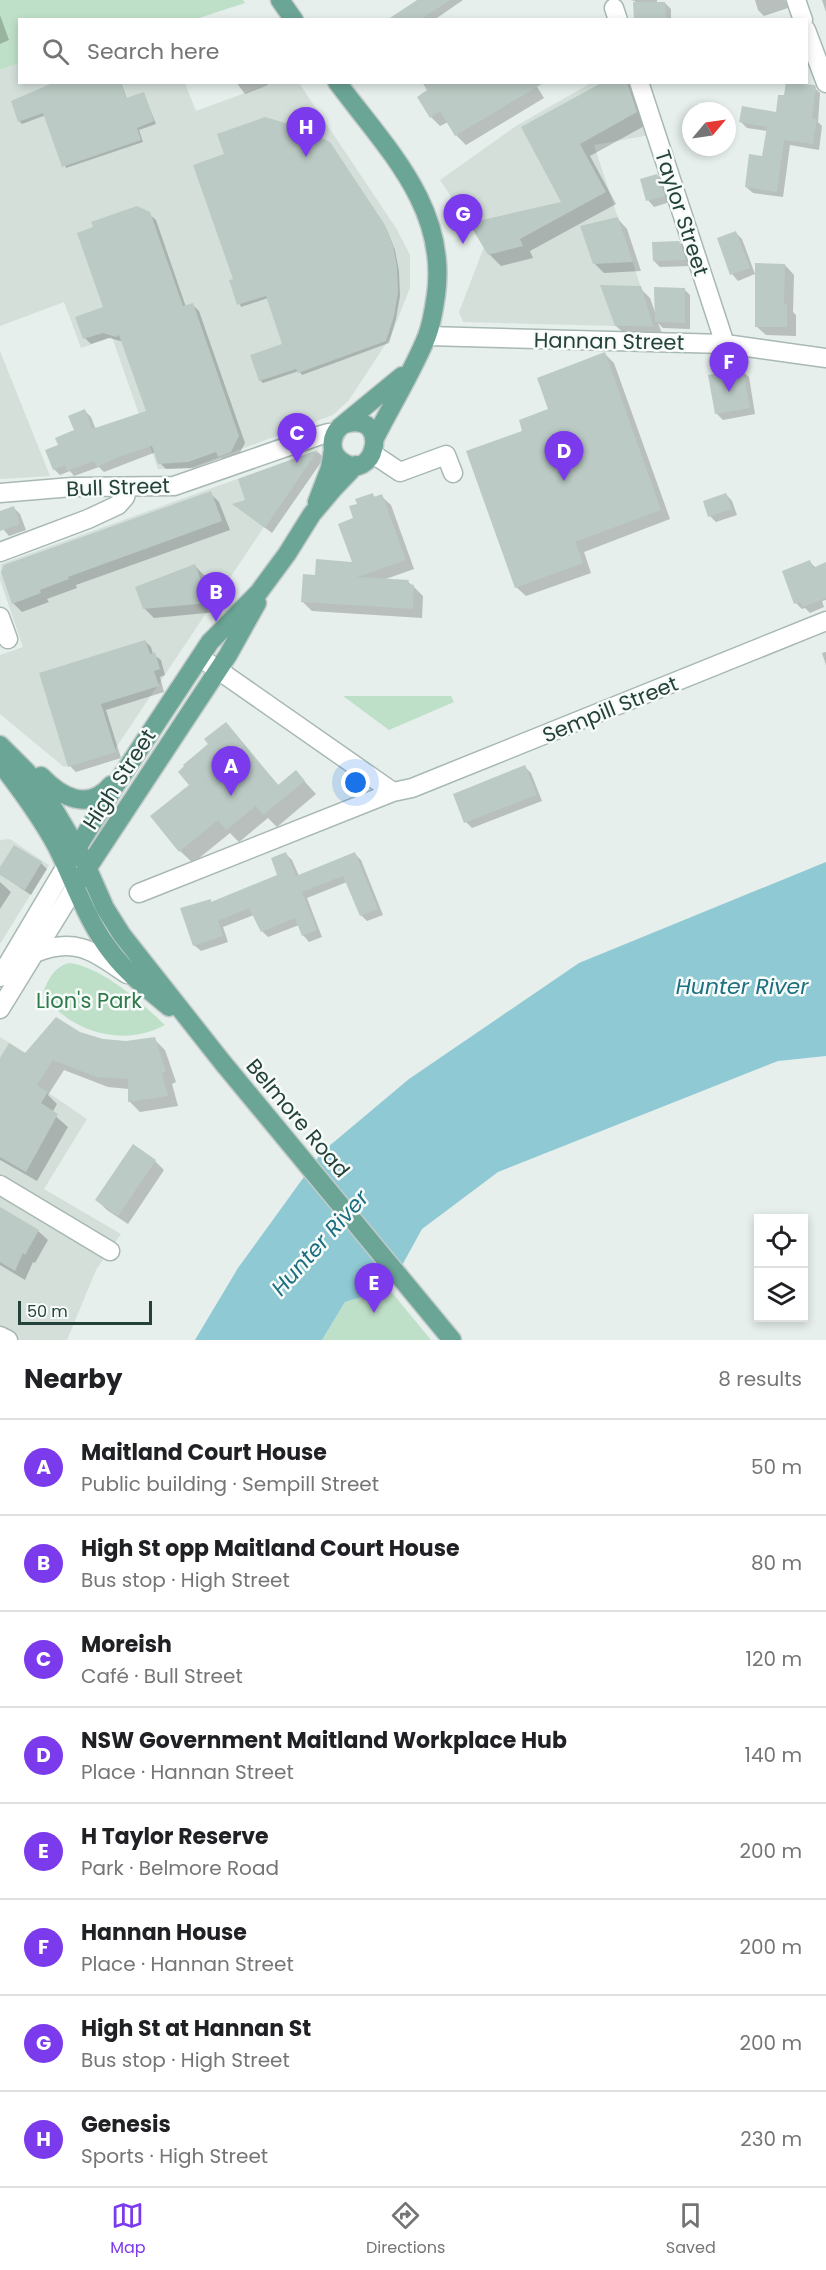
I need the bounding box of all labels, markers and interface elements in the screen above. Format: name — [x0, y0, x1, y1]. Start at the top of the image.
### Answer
search box — [18, 18, 808, 84]
icon: search — [39, 35, 72, 68]
text: Search here — [87, 36, 220, 67]
north arrow — [682, 102, 736, 156]
pin: H — [286, 108, 326, 157]
street label: Taylor Street — [648, 146, 716, 280]
pin: G — [444, 194, 482, 244]
street label: Hannan Street — [534, 325, 684, 357]
pin: F — [710, 342, 748, 392]
pin: C — [278, 414, 316, 463]
pin: D — [544, 432, 584, 481]
street label: Bull Street — [66, 471, 170, 503]
pin: B — [196, 572, 236, 622]
street label: Sempill Street — [538, 669, 682, 749]
street label: High Street — [76, 723, 162, 835]
pin: A — [212, 746, 250, 796]
your location — [341, 768, 370, 797]
water label: Hunter River — [676, 971, 809, 1002]
park label: Lion's Park — [36, 986, 142, 1015]
street label: Belmore Road — [240, 1052, 356, 1184]
water label: Hunter River — [264, 1183, 376, 1303]
map controls — [754, 1214, 808, 1322]
button: locate — [754, 1214, 808, 1268]
pin: E — [354, 1264, 394, 1313]
button: layers — [754, 1268, 808, 1322]
scale bar — [18, 1298, 152, 1326]
text: 50 m — [27, 1300, 68, 1323]
text: Nearby — [24, 1361, 122, 1397]
text: 8 results — [718, 1365, 802, 1393]
text: Maitland Court House — [81, 1437, 327, 1468]
text: A — [36, 1453, 51, 1481]
text: 50 m — [751, 1453, 802, 1481]
text: Public building · Sempill Street — [81, 1470, 379, 1498]
text: High St opp Maitland Court House — [81, 1533, 459, 1564]
text: B — [37, 1549, 50, 1577]
text: 80 m — [751, 1549, 802, 1577]
text: Bus stop · High Street — [81, 1566, 290, 1594]
text: Moreish — [81, 1629, 172, 1660]
text: C — [36, 1645, 51, 1673]
text: 120 m — [746, 1645, 802, 1673]
text: Café · Bull Street — [81, 1662, 243, 1690]
text: NSW Government Maitland Workplace Hub — [81, 1725, 567, 1756]
text: D — [36, 1741, 51, 1769]
text: 140 m — [745, 1741, 802, 1769]
text: Place · Hannan Street — [81, 1758, 294, 1786]
text: H Taylor Reserve — [81, 1821, 269, 1852]
text: E — [38, 1837, 49, 1865]
text: 200 m — [739, 1837, 802, 1865]
text: Park · Belmore Road — [81, 1854, 279, 1882]
text: Hannan House — [81, 1917, 247, 1948]
text: F — [38, 1933, 49, 1961]
text: 200 m — [739, 1933, 802, 1961]
text: Place · Hannan Street — [81, 1950, 294, 1978]
text: High St at Hannan St — [81, 2013, 311, 2044]
text: G — [36, 2029, 51, 2057]
text: 200 m — [739, 2029, 802, 2057]
text: Bus stop · High Street — [81, 2046, 290, 2074]
text: Genesis — [81, 2109, 171, 2140]
text: H — [36, 2125, 51, 2153]
text: 230 m — [740, 2125, 802, 2153]
text: Sports · High Street — [81, 2142, 268, 2170]
tab: Map — [110, 2199, 146, 2260]
tab: Directions — [366, 2199, 445, 2260]
tab: Saved — [666, 2199, 716, 2260]

